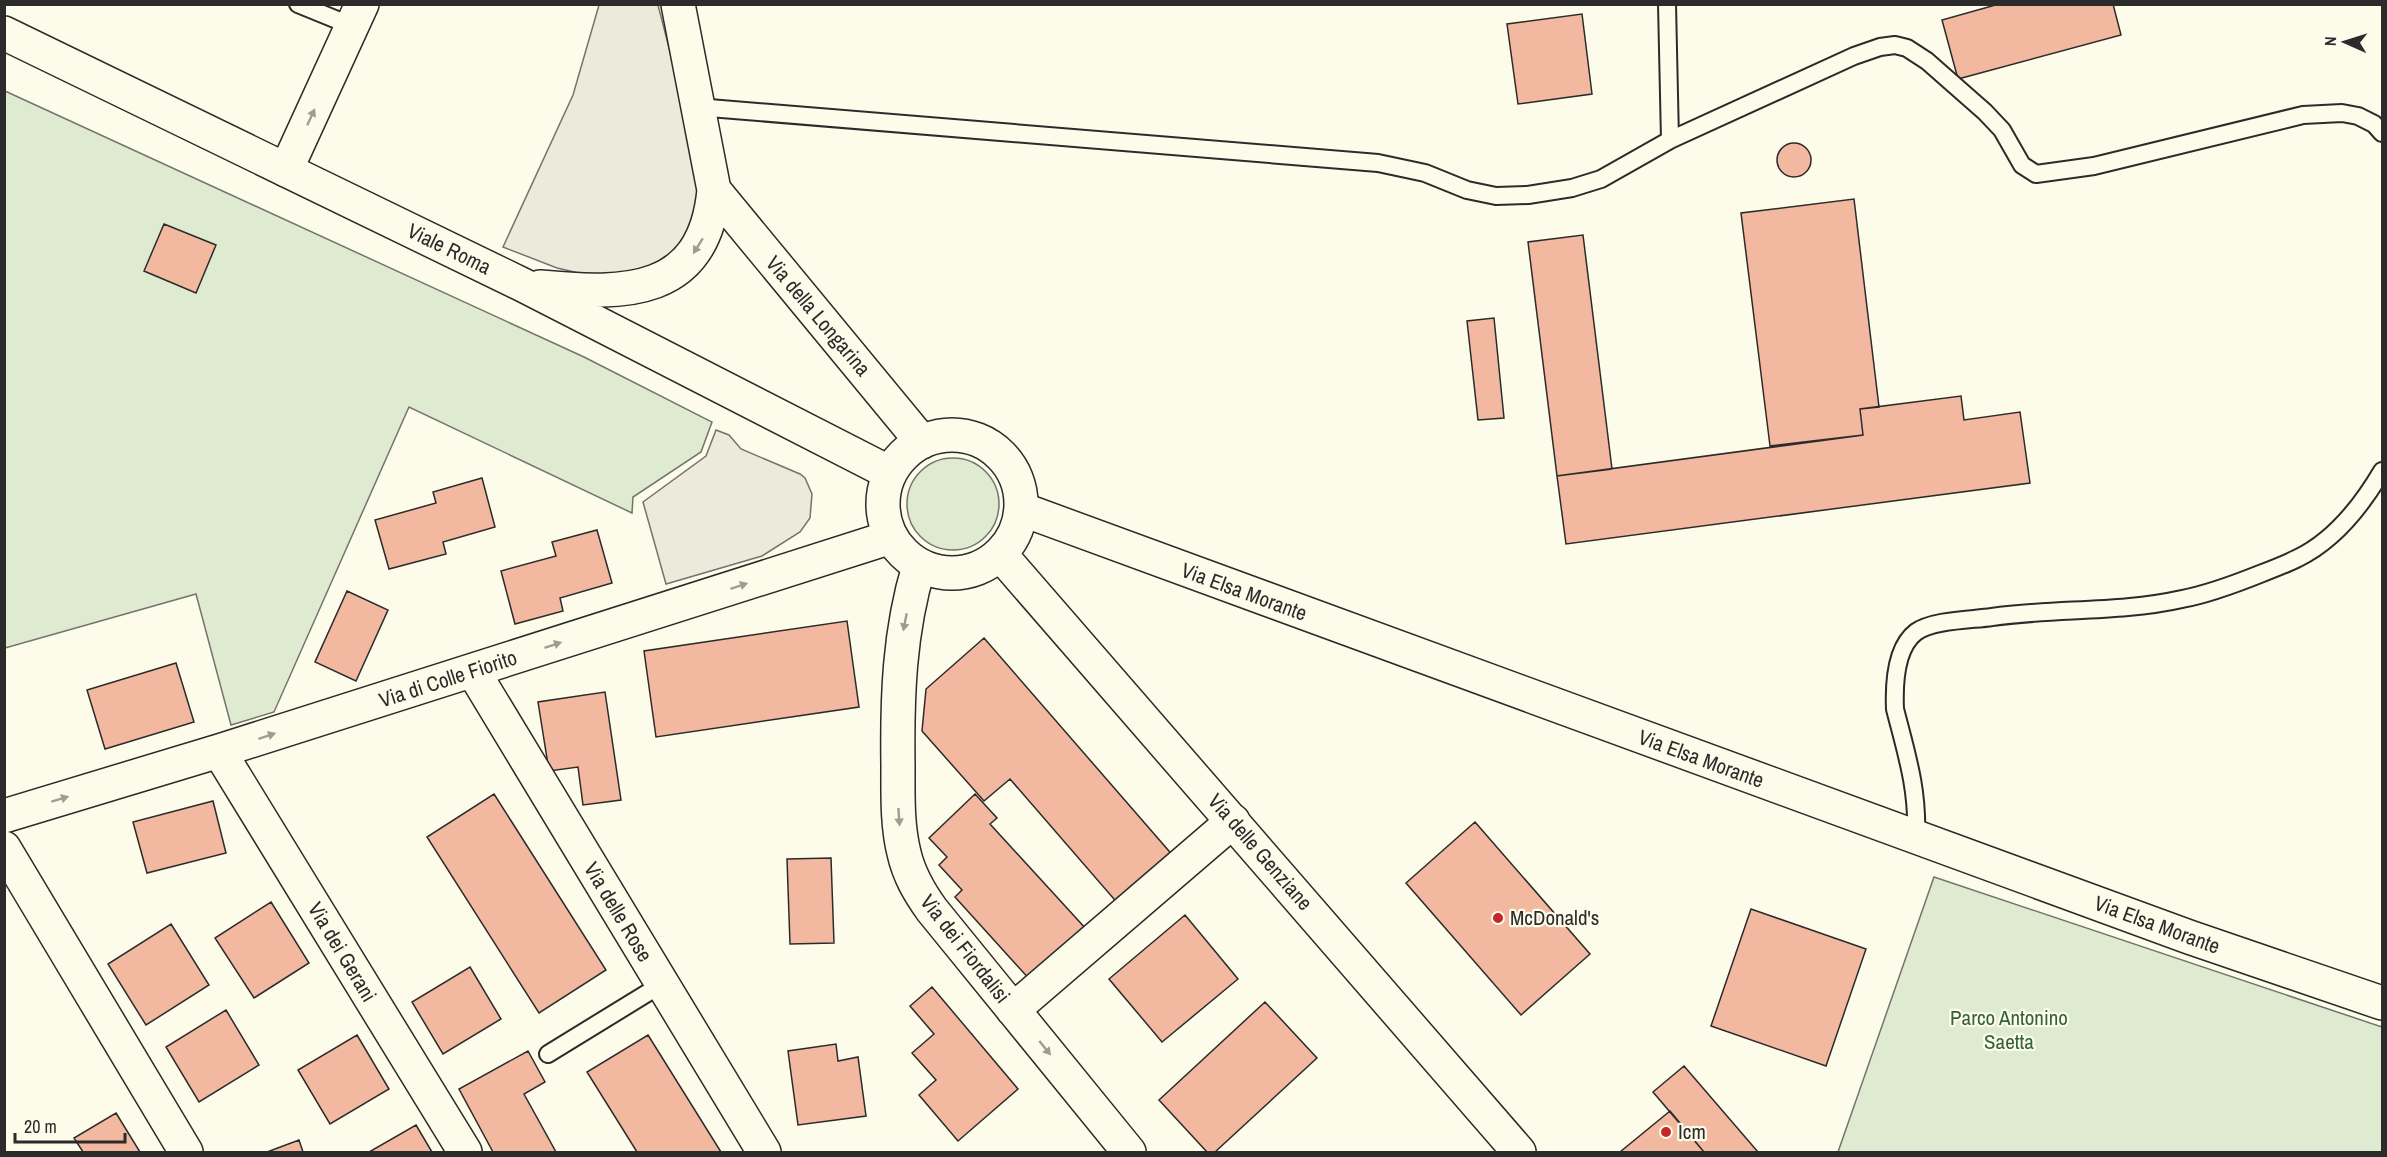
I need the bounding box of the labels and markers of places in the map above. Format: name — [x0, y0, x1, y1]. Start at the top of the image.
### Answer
place label: McDonald's — [1510, 903, 1599, 932]
marker: McDonald's — [1491, 911, 1505, 925]
place label: Icm — [1678, 1117, 1706, 1146]
marker: Icm — [1659, 1125, 1673, 1139]

